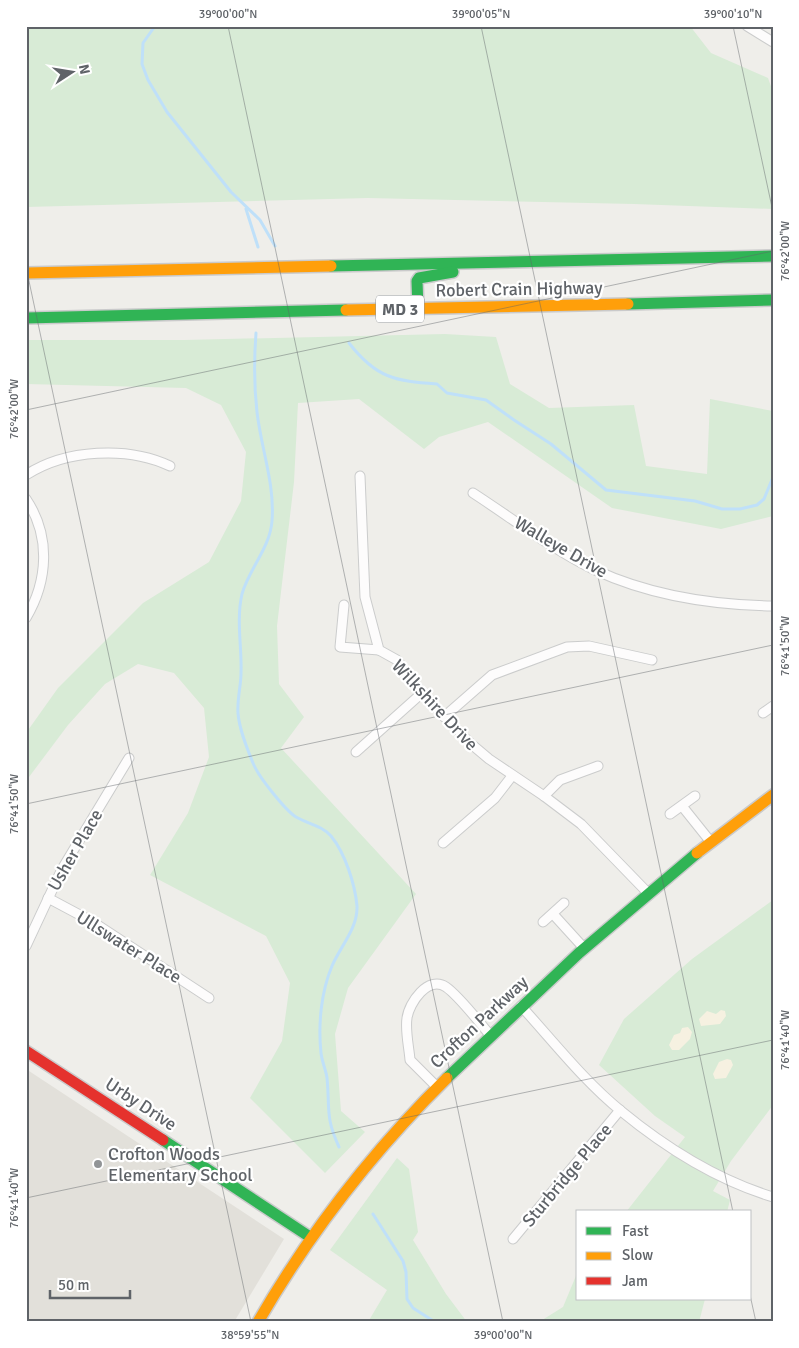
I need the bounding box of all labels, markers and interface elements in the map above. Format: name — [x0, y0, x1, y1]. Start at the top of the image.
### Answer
text: 39°00'00"N — [199, 7, 257, 22]
text: 39°00'05"N — [452, 7, 510, 22]
text: 39°00'10"N — [704, 7, 762, 22]
north arrow — [48, 48, 98, 98]
text: N — [75, 63, 94, 76]
text: 76°42'00"W — [778, 221, 793, 281]
street label: Robert Crain Highway — [435, 277, 603, 301]
road number: MD 3 — [376, 296, 424, 322]
text: 76°42'00"W — [7, 379, 22, 439]
street label: Walleye Drive — [510, 511, 612, 583]
text: 76°41'50"W — [778, 616, 793, 676]
street label: Wilkshire Drive — [387, 655, 483, 755]
text: 76°41'50"W — [7, 774, 22, 834]
street label: Usher Place — [43, 805, 107, 895]
street label: Ullswater Place — [72, 906, 186, 988]
street label: Crofton Parkway — [425, 971, 533, 1073]
text: 76°41'40"W — [778, 1010, 793, 1070]
street label: Urby Drive — [101, 1073, 181, 1135]
street label: Sturbridge Place — [517, 1119, 617, 1231]
place label: Crofton Woods Elementary School — [108, 1143, 253, 1186]
marker: Crofton Woods Elementary School — [92, 1158, 104, 1170]
text: 76°41'40"W — [7, 1168, 22, 1228]
legend — [576, 1210, 752, 1300]
text: Fast — [622, 1222, 649, 1240]
text: Slow — [622, 1246, 653, 1264]
scale bar — [50, 1268, 130, 1300]
text: Jam — [622, 1272, 648, 1290]
text: 50 m — [58, 1276, 89, 1294]
text: 38°59'55"N — [221, 1328, 279, 1343]
text: 39°00'00"N — [474, 1328, 532, 1343]

